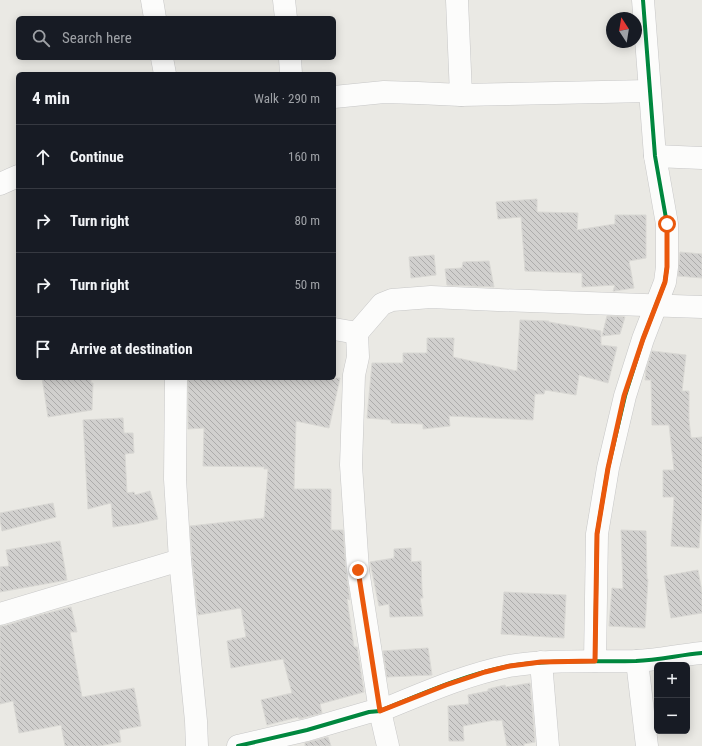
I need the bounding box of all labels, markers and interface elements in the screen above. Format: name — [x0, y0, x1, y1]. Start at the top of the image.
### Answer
north arrow — [606, 12, 642, 48]
search box — [16, 16, 336, 60]
icon: search — [30, 27, 52, 49]
text: Search here — [62, 29, 132, 47]
text: 4 min — [32, 88, 70, 108]
text: Walk · 290 m — [254, 91, 320, 106]
icon: ahead — [32, 146, 54, 168]
text: Continue — [70, 148, 124, 166]
text: 160 m — [288, 149, 320, 164]
icon: right — [32, 210, 54, 232]
text: Turn right — [70, 212, 129, 230]
text: 80 m — [294, 213, 320, 228]
route start — [658, 215, 676, 233]
icon: right — [32, 274, 54, 296]
text: Turn right — [70, 276, 129, 294]
text: 50 m — [294, 277, 320, 292]
icon: arrive — [32, 338, 54, 360]
text: Arrive at destination — [70, 340, 193, 358]
route end — [349, 561, 367, 579]
map controls — [654, 662, 690, 734]
button: + — [654, 662, 690, 698]
button: − — [654, 698, 690, 734]

